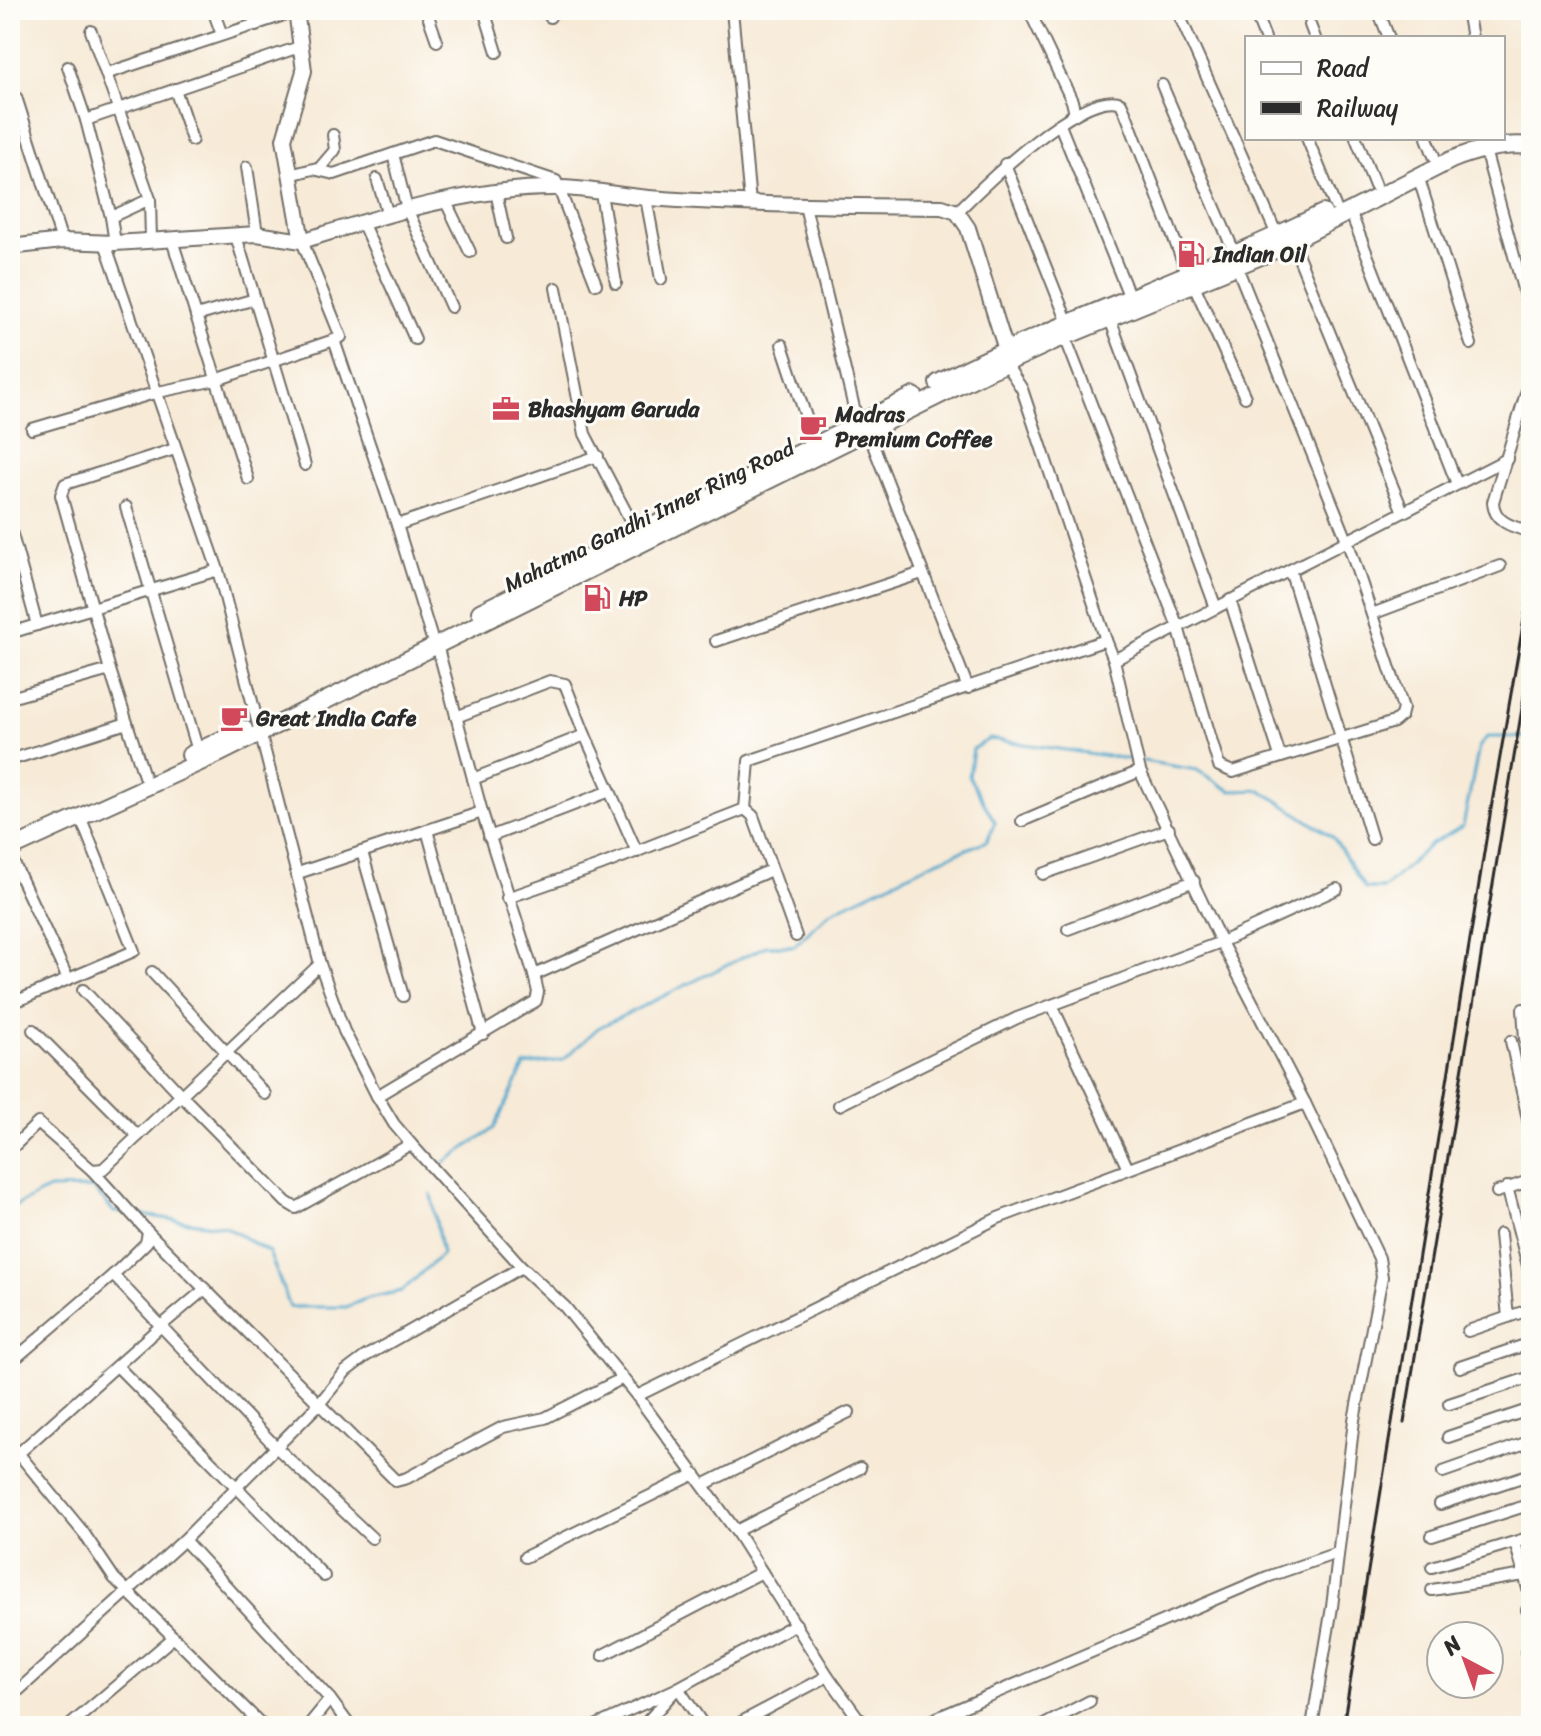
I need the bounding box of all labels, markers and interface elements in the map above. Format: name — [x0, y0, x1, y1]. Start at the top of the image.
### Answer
legend — [1245, 36, 1505, 140]
text: Road — [1317, 47, 1371, 89]
text: Railway — [1317, 87, 1399, 129]
place label: Indian Oil — [1212, 235, 1308, 274]
fuel station icon: Indian Oil — [1176, 239, 1206, 269]
place label: Bhashyam Garuda — [528, 390, 700, 429]
office icon: Bhashyam Garuda — [491, 394, 521, 424]
place label: Madras Premium Coffee — [834, 395, 993, 459]
cafe icon: Madras Premium Coffee — [798, 412, 828, 442]
street label: Mahatma Gandhi Inner Ring Road — [497, 428, 802, 604]
place label: HP — [618, 579, 649, 618]
fuel station icon: HP — [582, 583, 612, 613]
place label: Great India Cafe — [255, 699, 417, 738]
cafe icon: Great India Cafe — [219, 703, 249, 733]
north arrow — [1425, 1620, 1505, 1700]
text: N — [1433, 1625, 1471, 1666]

